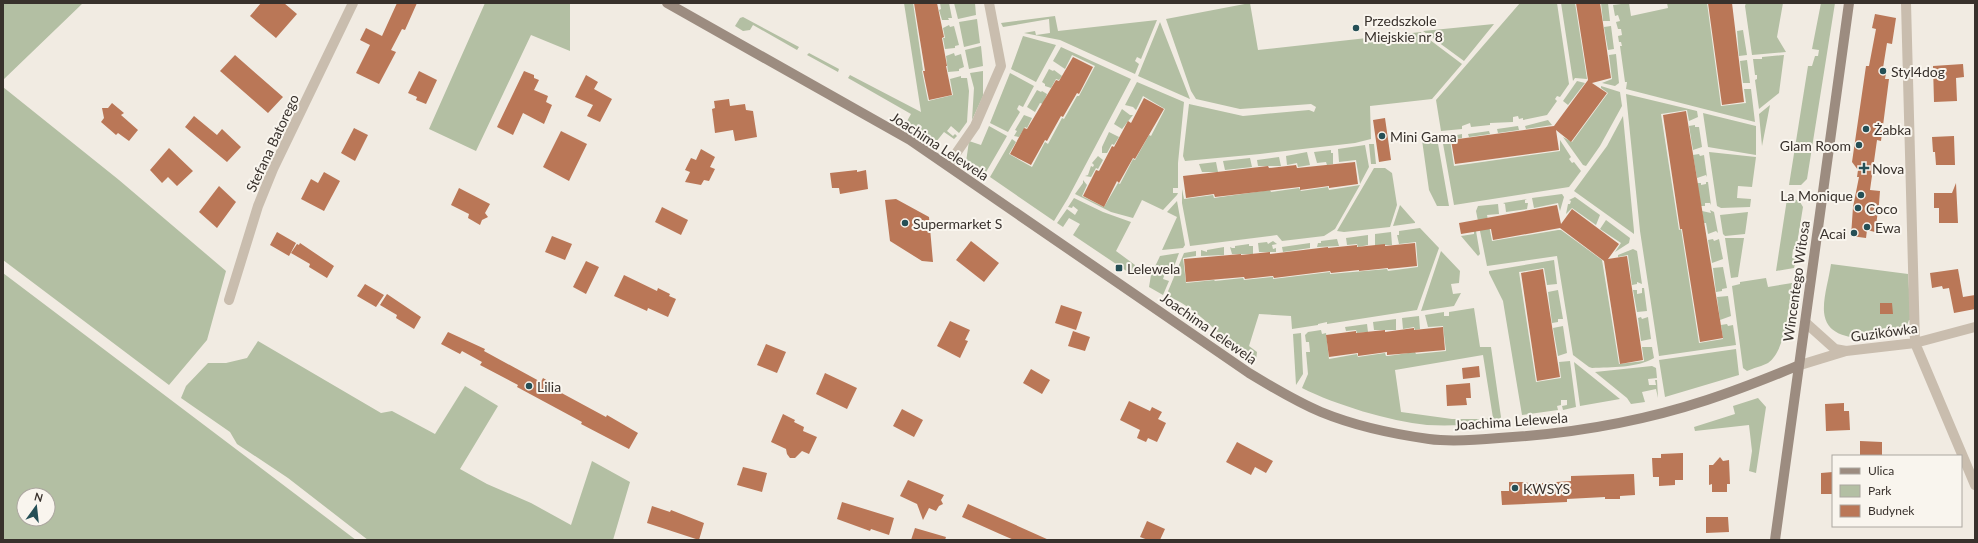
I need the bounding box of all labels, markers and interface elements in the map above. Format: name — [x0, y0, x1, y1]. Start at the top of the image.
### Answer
place label: Przedszkole Miejskie nr 8 — [1364, 12, 1443, 45]
marker: Przedszkole Miejskie nr 8 — [1351, 23, 1361, 33]
place label: Styl4dog — [1891, 63, 1945, 80]
marker: Styl4dog — [1878, 66, 1888, 76]
street label: Stefana Batorego — [242, 91, 302, 195]
street label: Joachima Lelewela — [888, 108, 992, 184]
place label: Żabka — [1874, 121, 1911, 138]
marker: Żabka — [1861, 124, 1871, 134]
place label: Mini Gama — [1390, 128, 1457, 145]
marker: Mini Gama — [1377, 131, 1387, 141]
place label: Glam Room — [1780, 137, 1851, 154]
marker: Glam Room — [1854, 140, 1864, 150]
place label: Nova — [1872, 160, 1904, 177]
marker: Nova — [1859, 163, 1869, 173]
place label: La Monique — [1780, 187, 1853, 204]
marker: La Monique — [1856, 190, 1866, 200]
place label: Coco — [1866, 200, 1898, 217]
marker: Coco — [1853, 203, 1863, 213]
place label: Supermarket S — [913, 215, 1002, 232]
marker: Supermarket S — [900, 218, 910, 228]
street label: Wincentego Witosa — [1779, 219, 1813, 343]
place label: Ewa — [1875, 219, 1901, 236]
marker: Ewa — [1862, 222, 1872, 232]
place label: Acai — [1820, 225, 1846, 242]
marker: Acai — [1849, 228, 1859, 238]
place label: Lelewela — [1127, 260, 1180, 277]
marker: Lelewela — [1114, 263, 1124, 273]
street label: Joachima Lelewela — [1158, 288, 1260, 368]
street label: Guzikówka — [1850, 319, 1919, 345]
place label: Lilia — [537, 378, 561, 395]
marker: Lilia — [524, 381, 534, 391]
street label: Joachima Lelewela — [1454, 409, 1568, 433]
legend — [1832, 455, 1962, 527]
text: Ulica — [1868, 463, 1894, 478]
place label: KWSYS — [1523, 480, 1570, 497]
marker: KWSYS — [1510, 483, 1520, 493]
text: Park — [1868, 483, 1892, 498]
north arrow — [16, 487, 56, 527]
text: N — [33, 489, 44, 504]
text: Budynek — [1868, 503, 1915, 518]

